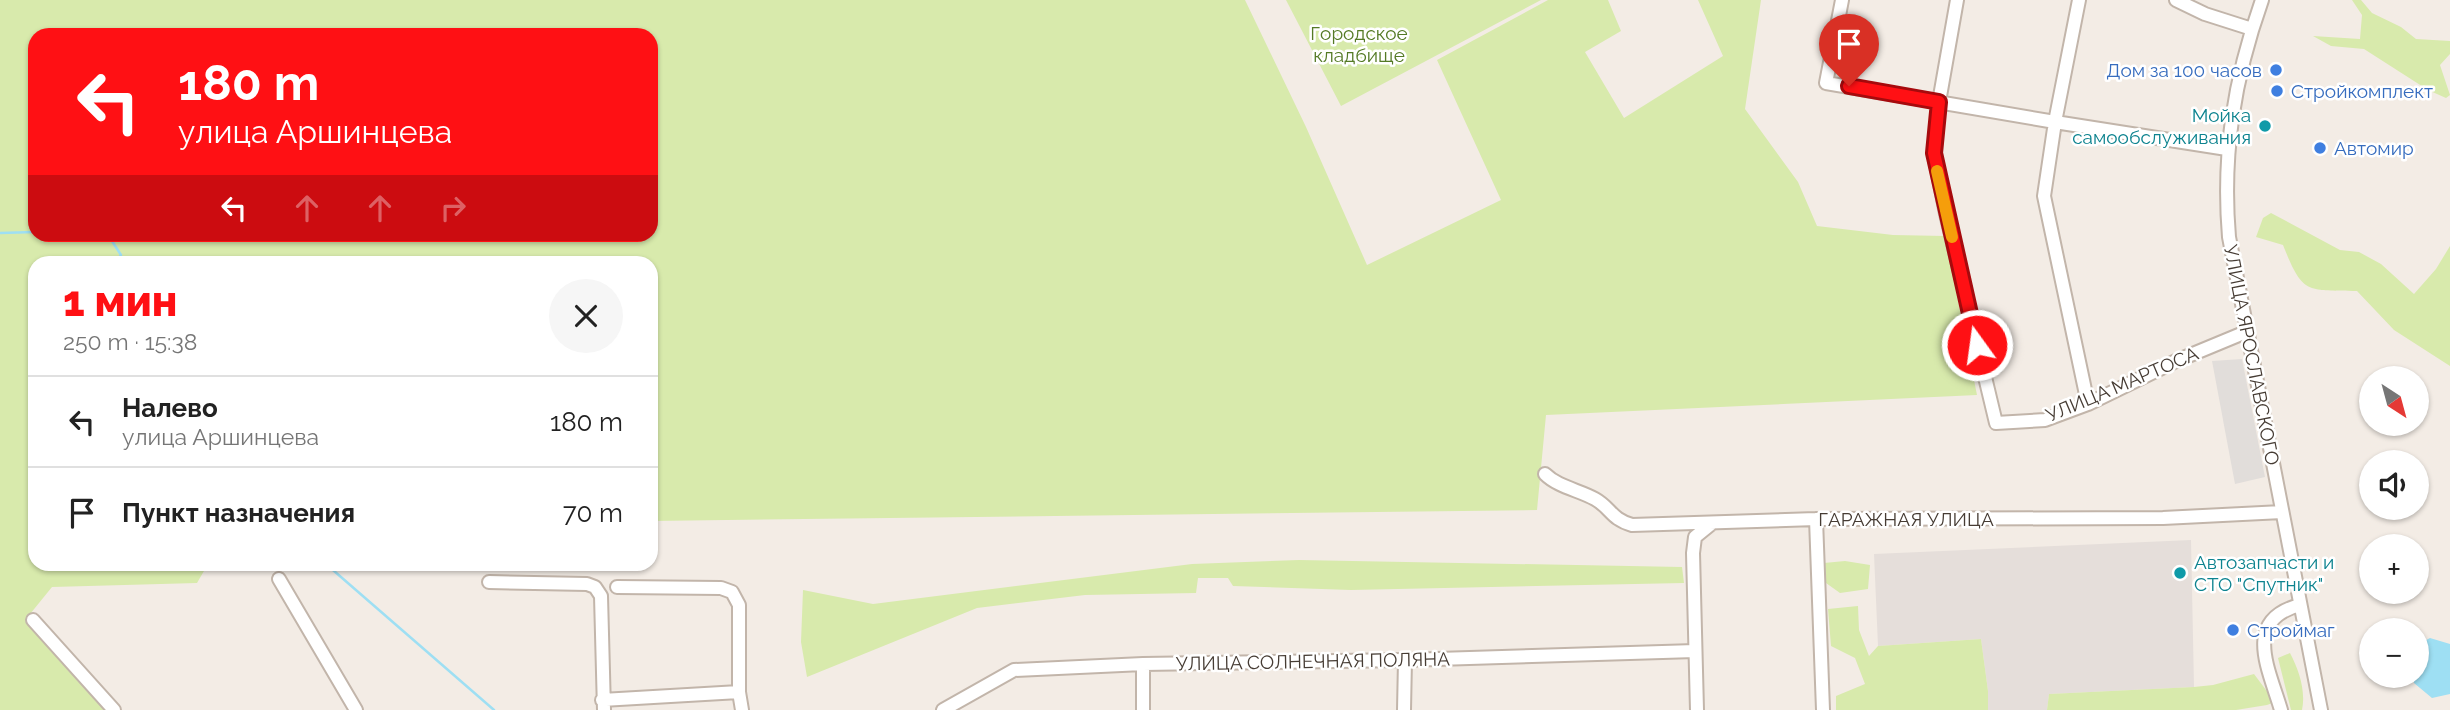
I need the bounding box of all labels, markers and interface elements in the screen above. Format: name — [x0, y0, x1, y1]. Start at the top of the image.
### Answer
pin — [1819, 14, 1879, 86]
park label: Городское кладбище — [1310, 22, 1408, 66]
icon: arrive — [1830, 25, 1868, 63]
text: 180 m — [178, 54, 319, 111]
icon: left — [63, 56, 154, 147]
place label: Дом за 100 часов — [2106, 59, 2262, 81]
marker: Дом за 100 часов — [2268, 62, 2284, 78]
place label: Стройкомплект — [2291, 80, 2433, 102]
marker: Стройкомплект — [2269, 83, 2285, 99]
place label: Мойка самообслуживания — [2072, 104, 2251, 148]
text: улица Аршинцева — [178, 113, 452, 150]
marker: Мойка самообслуживания — [2257, 118, 2273, 134]
place label: Автомир — [2334, 137, 2414, 159]
marker: Автомир — [2312, 140, 2328, 156]
icon: left — [215, 189, 253, 227]
icon: ahead — [288, 189, 326, 227]
icon: ahead — [361, 189, 399, 227]
icon: right — [434, 189, 472, 227]
street label: УЛИЦА ЯРОСЛАВСКОГО — [2220, 243, 2284, 467]
text: 1 мин — [63, 277, 177, 326]
button: close — [549, 279, 623, 353]
position arrow — [1940, 308, 2014, 382]
text: 250 m · 15:38 — [63, 328, 197, 355]
street label: УЛИЦА МАРТОСА — [2043, 342, 2202, 426]
north arrow — [2359, 366, 2429, 436]
map controls — [2359, 366, 2429, 688]
text: Налево — [122, 393, 218, 423]
icon: left — [63, 403, 101, 441]
text: 180 m — [550, 407, 623, 437]
text: улица Аршинцева — [122, 423, 319, 450]
button: sound — [2359, 450, 2429, 520]
icon: arrive — [63, 494, 101, 532]
text: Пункт назначения — [122, 498, 355, 528]
text: 70 m — [563, 498, 623, 528]
street label: ГАРАЖНАЯ УЛИЦА — [1818, 508, 1994, 530]
button: + — [2359, 534, 2429, 604]
place label: Автозапчасти и СТО "Спутник" — [2194, 551, 2334, 595]
marker: Автозапчасти и СТО "Спутник" — [2172, 565, 2188, 581]
button: − — [2359, 618, 2429, 688]
place label: Строймаг — [2247, 619, 2335, 641]
marker: Строймаг — [2225, 622, 2241, 638]
street label: УЛИЦА СОЛНЕЧНАЯ ПОЛЯНА — [1176, 648, 1450, 674]

